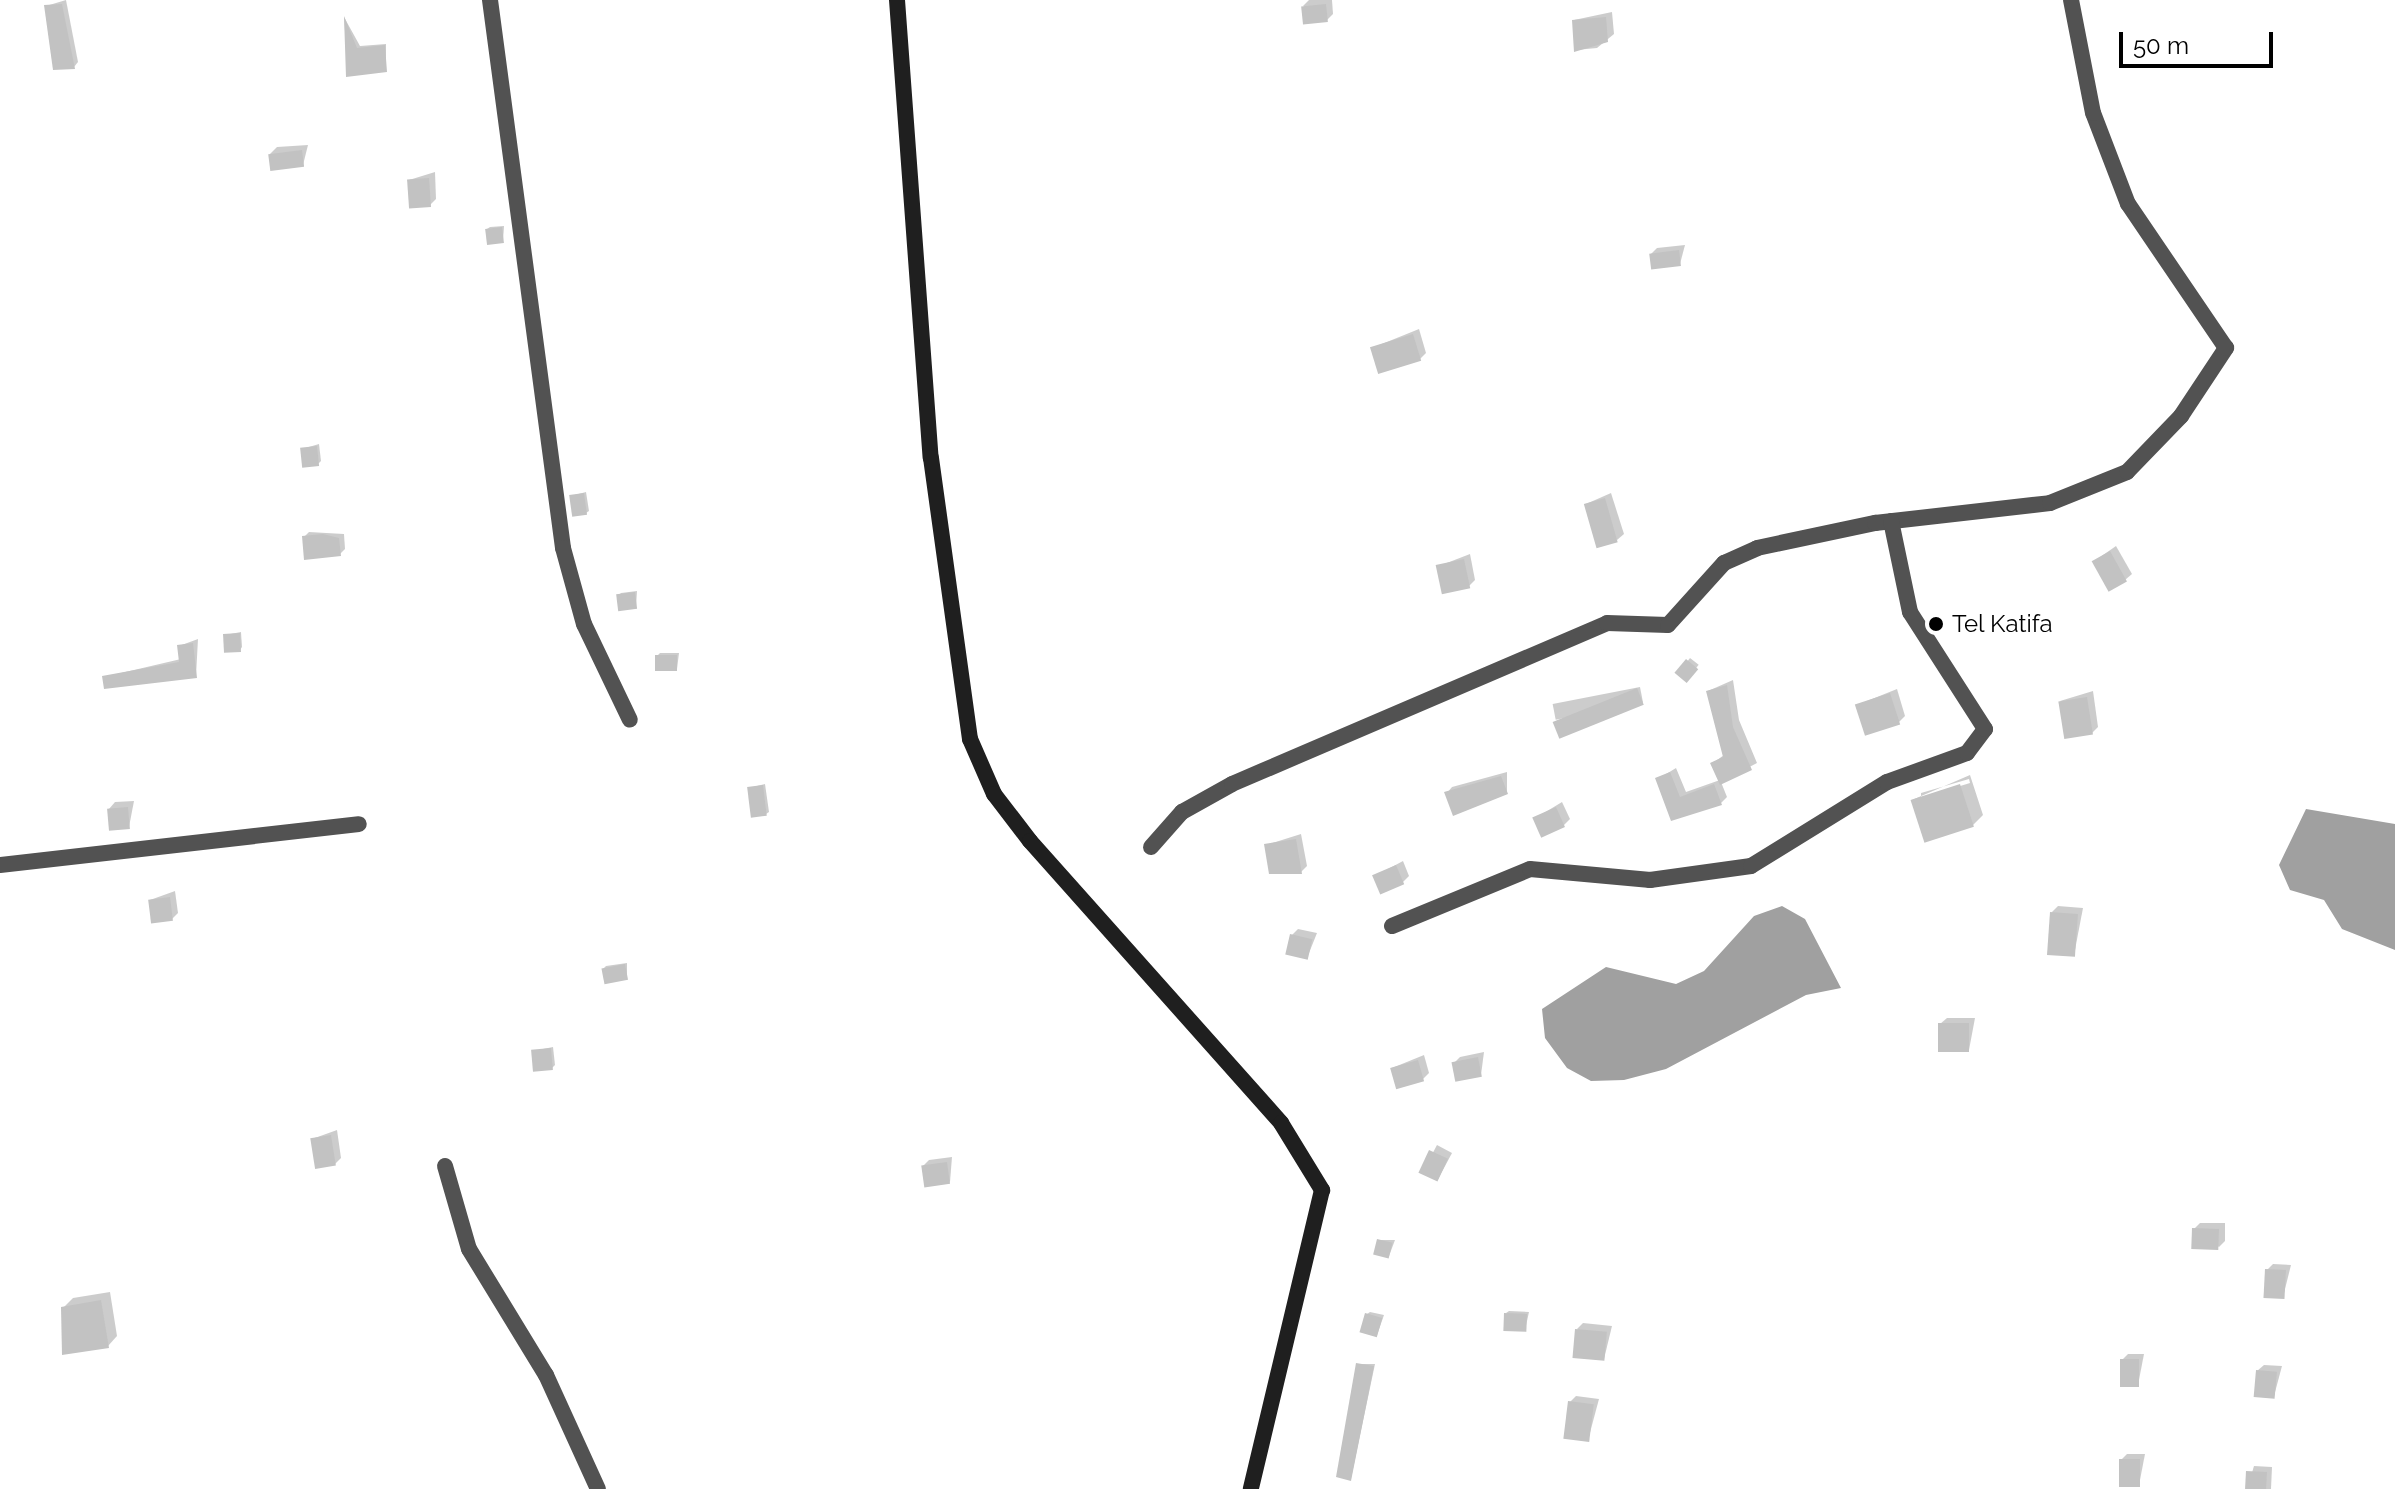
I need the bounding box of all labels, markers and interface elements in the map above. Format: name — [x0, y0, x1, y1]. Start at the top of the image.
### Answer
scale bar — [2123, 16, 2277, 66]
text: 50 m — [2133, 31, 2189, 60]
place label: Tel Katifa — [1952, 610, 2053, 638]
marker: Tel Katifa — [1927, 615, 1945, 633]

